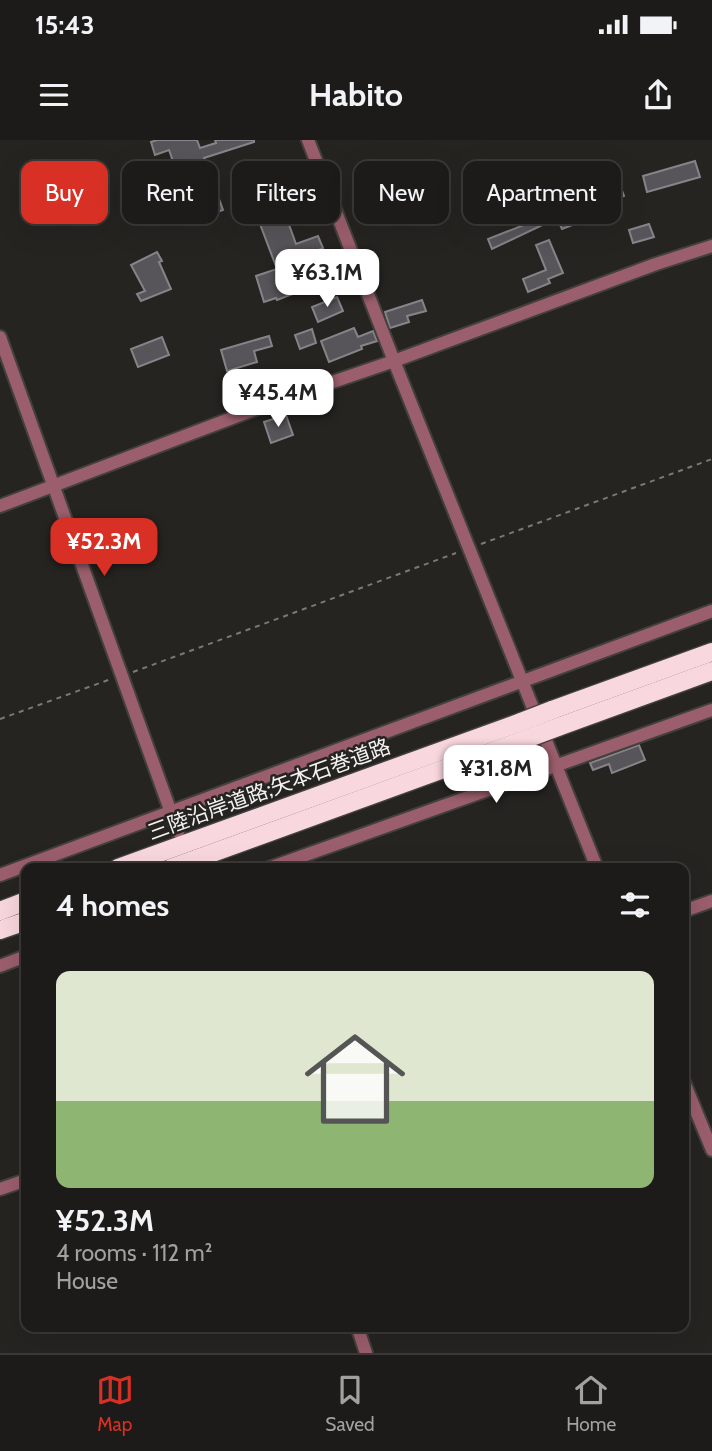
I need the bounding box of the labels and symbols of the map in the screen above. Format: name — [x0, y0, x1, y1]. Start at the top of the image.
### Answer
pin: ¥63.1M — [270, 250, 384, 309]
pin: ¥45.4M — [221, 370, 335, 429]
pin: ¥52.3M — [47, 518, 161, 578]
street label: 三陸沿岸道路;矢本石巻道路 — [144, 733, 394, 845]
pin: ¥31.8M — [439, 746, 553, 805]

